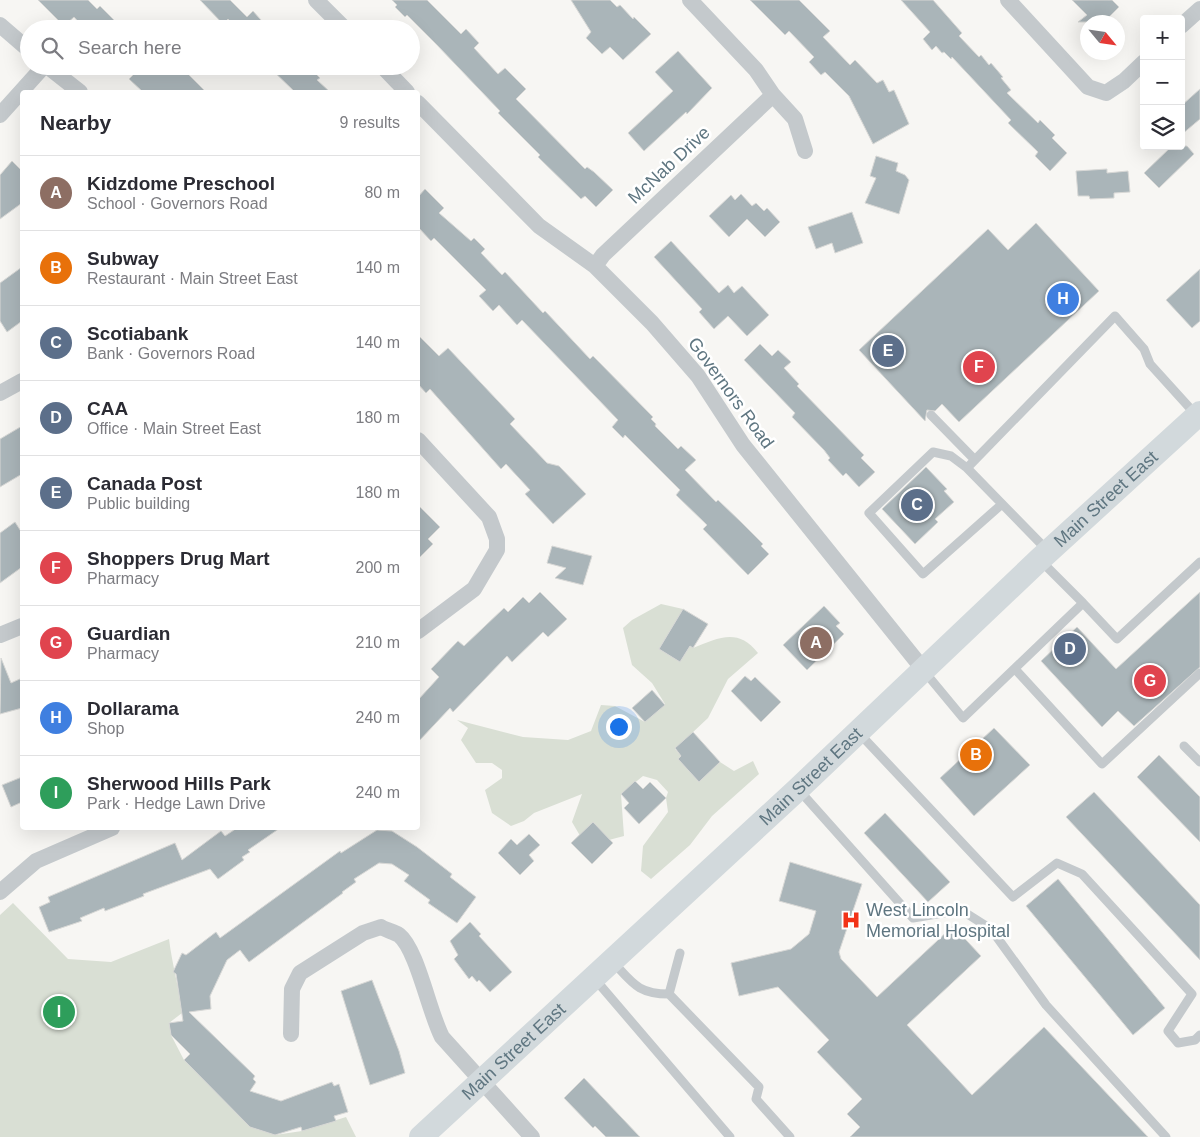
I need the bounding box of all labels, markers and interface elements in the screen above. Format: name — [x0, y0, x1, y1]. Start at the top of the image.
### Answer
north arrow — [1080, 15, 1125, 60]
map controls — [1140, 15, 1185, 150]
button: + — [1140, 15, 1185, 60]
search box — [20, 20, 420, 75]
icon: search — [38, 34, 66, 62]
text: Search here — [78, 37, 182, 58]
button: − — [1140, 60, 1185, 105]
button: layers — [1140, 105, 1185, 150]
text: Nearby — [40, 111, 111, 134]
text: 9 results — [340, 114, 400, 131]
street label: McNab Drive — [624, 122, 714, 208]
text: Kidzdome Preschool — [87, 173, 275, 194]
text: A — [50, 184, 62, 201]
text: 80 m — [364, 184, 400, 201]
text: School · Governors Road — [87, 195, 268, 212]
text: Subway — [87, 248, 159, 269]
text: B — [50, 259, 62, 276]
text: 140 m — [356, 259, 400, 276]
text: Restaurant · Main Street East — [87, 270, 298, 287]
pin: H — [1047, 280, 1079, 318]
text: Scotiabank — [87, 323, 188, 344]
pin: E — [872, 332, 904, 370]
text: C — [50, 334, 62, 351]
text: 140 m — [356, 334, 400, 351]
street label: Governors Road — [684, 334, 778, 452]
text: Bank · Governors Road — [87, 345, 255, 362]
pin: F — [963, 348, 995, 386]
text: CAA — [87, 398, 128, 419]
text: D — [50, 409, 62, 426]
text: 180 m — [356, 409, 400, 426]
text: Office · Main Street East — [87, 420, 261, 437]
street label: Main Street East — [1050, 447, 1162, 551]
text: Canada Post — [87, 473, 202, 494]
text: E — [51, 484, 61, 501]
text: 180 m — [356, 484, 400, 501]
pin: C — [901, 486, 933, 524]
text: Public building — [87, 495, 190, 512]
text: Shoppers Drug Mart — [87, 548, 270, 569]
text: F — [51, 559, 61, 576]
text: 200 m — [356, 559, 400, 576]
text: Pharmacy — [87, 570, 159, 587]
text: Guardian — [87, 623, 170, 644]
pin: A — [800, 624, 832, 662]
pin: D — [1054, 630, 1086, 668]
text: G — [50, 634, 62, 651]
text: 210 m — [356, 634, 400, 651]
text: Pharmacy — [87, 645, 159, 662]
pin: G — [1134, 662, 1166, 700]
text: Dollarama — [87, 698, 179, 719]
text: H — [50, 709, 62, 726]
text: 240 m — [356, 709, 400, 726]
your location — [606, 714, 632, 740]
text: Shop — [87, 720, 124, 737]
street label: Main Street East — [755, 724, 866, 829]
pin: B — [960, 736, 992, 774]
text: Sherwood Hills Park — [87, 773, 271, 794]
text: I — [54, 784, 58, 801]
text: 240 m — [356, 784, 400, 801]
text: Park · Hedge Lawn Drive — [87, 795, 266, 812]
place label: West Lincoln Memorial Hospital — [866, 900, 1010, 941]
hospital icon: West Lincoln Memorial Hospital — [840, 909, 862, 931]
pin: I — [43, 993, 75, 1031]
street label: Main Street East — [458, 999, 569, 1104]

